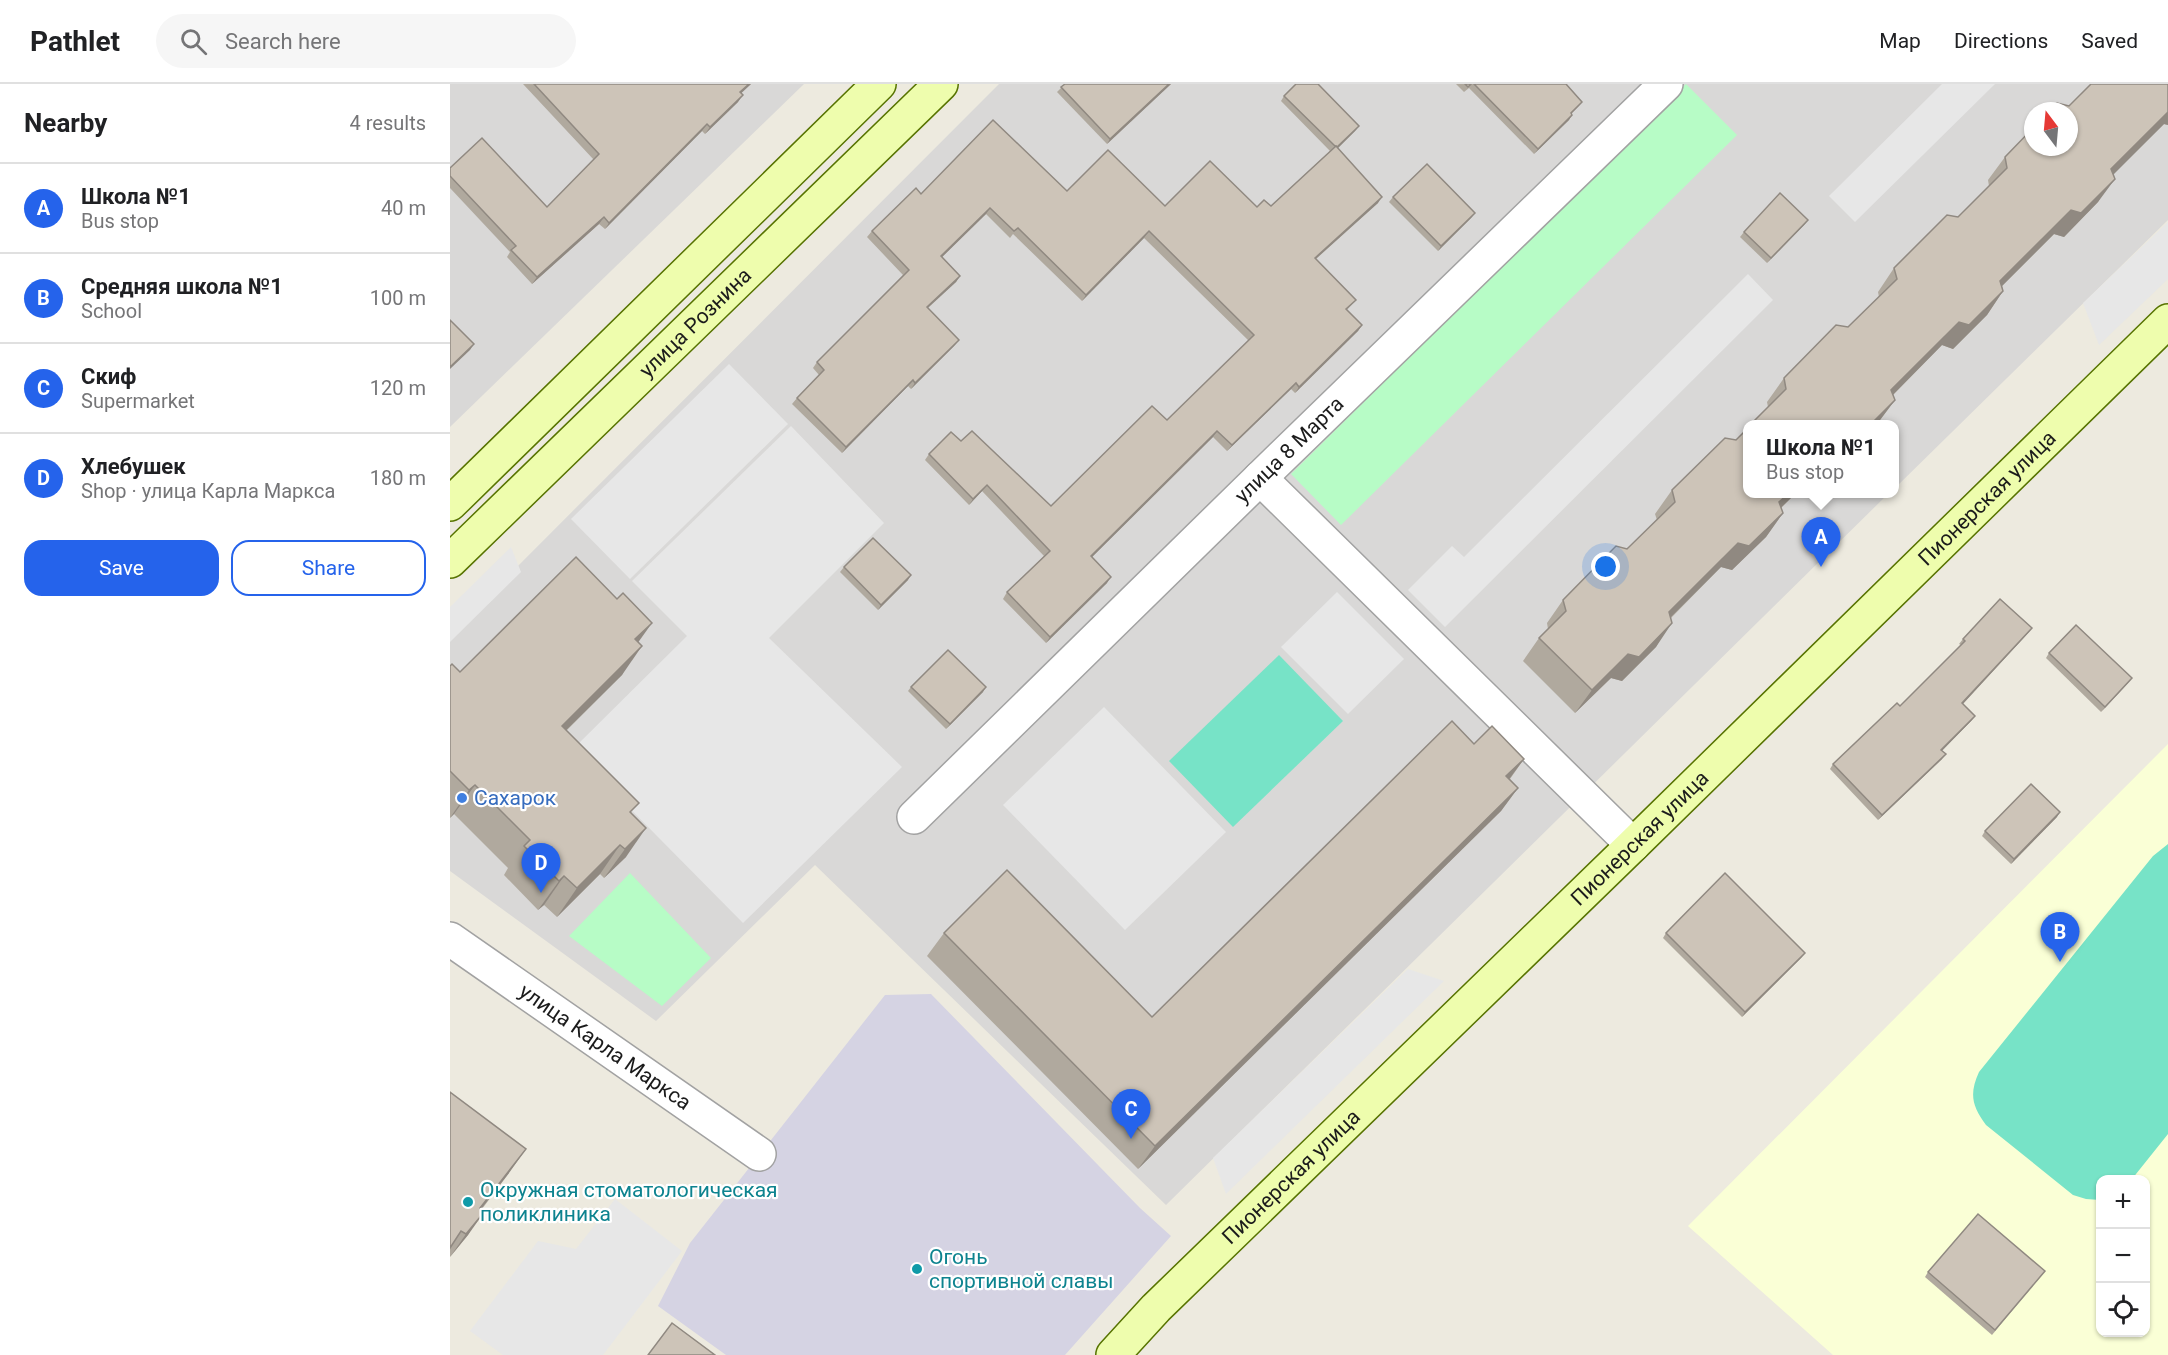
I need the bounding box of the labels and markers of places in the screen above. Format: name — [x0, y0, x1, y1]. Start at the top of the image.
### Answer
pin: A — [1802, 518, 1840, 567]
place label: Сахарок — [474, 786, 557, 810]
marker: Сахарок — [455, 791, 469, 805]
pin: D — [522, 844, 560, 893]
pin: B — [2040, 912, 2080, 962]
pin: C — [1112, 1090, 1150, 1139]
place label: Окружная стоматологическая поликлиника — [480, 1178, 778, 1226]
marker: Окружная стоматологическая поликлиника — [461, 1195, 475, 1209]
place label: Огонь спортивной славы — [929, 1245, 1114, 1293]
marker: Огонь спортивной славы — [910, 1262, 924, 1276]

